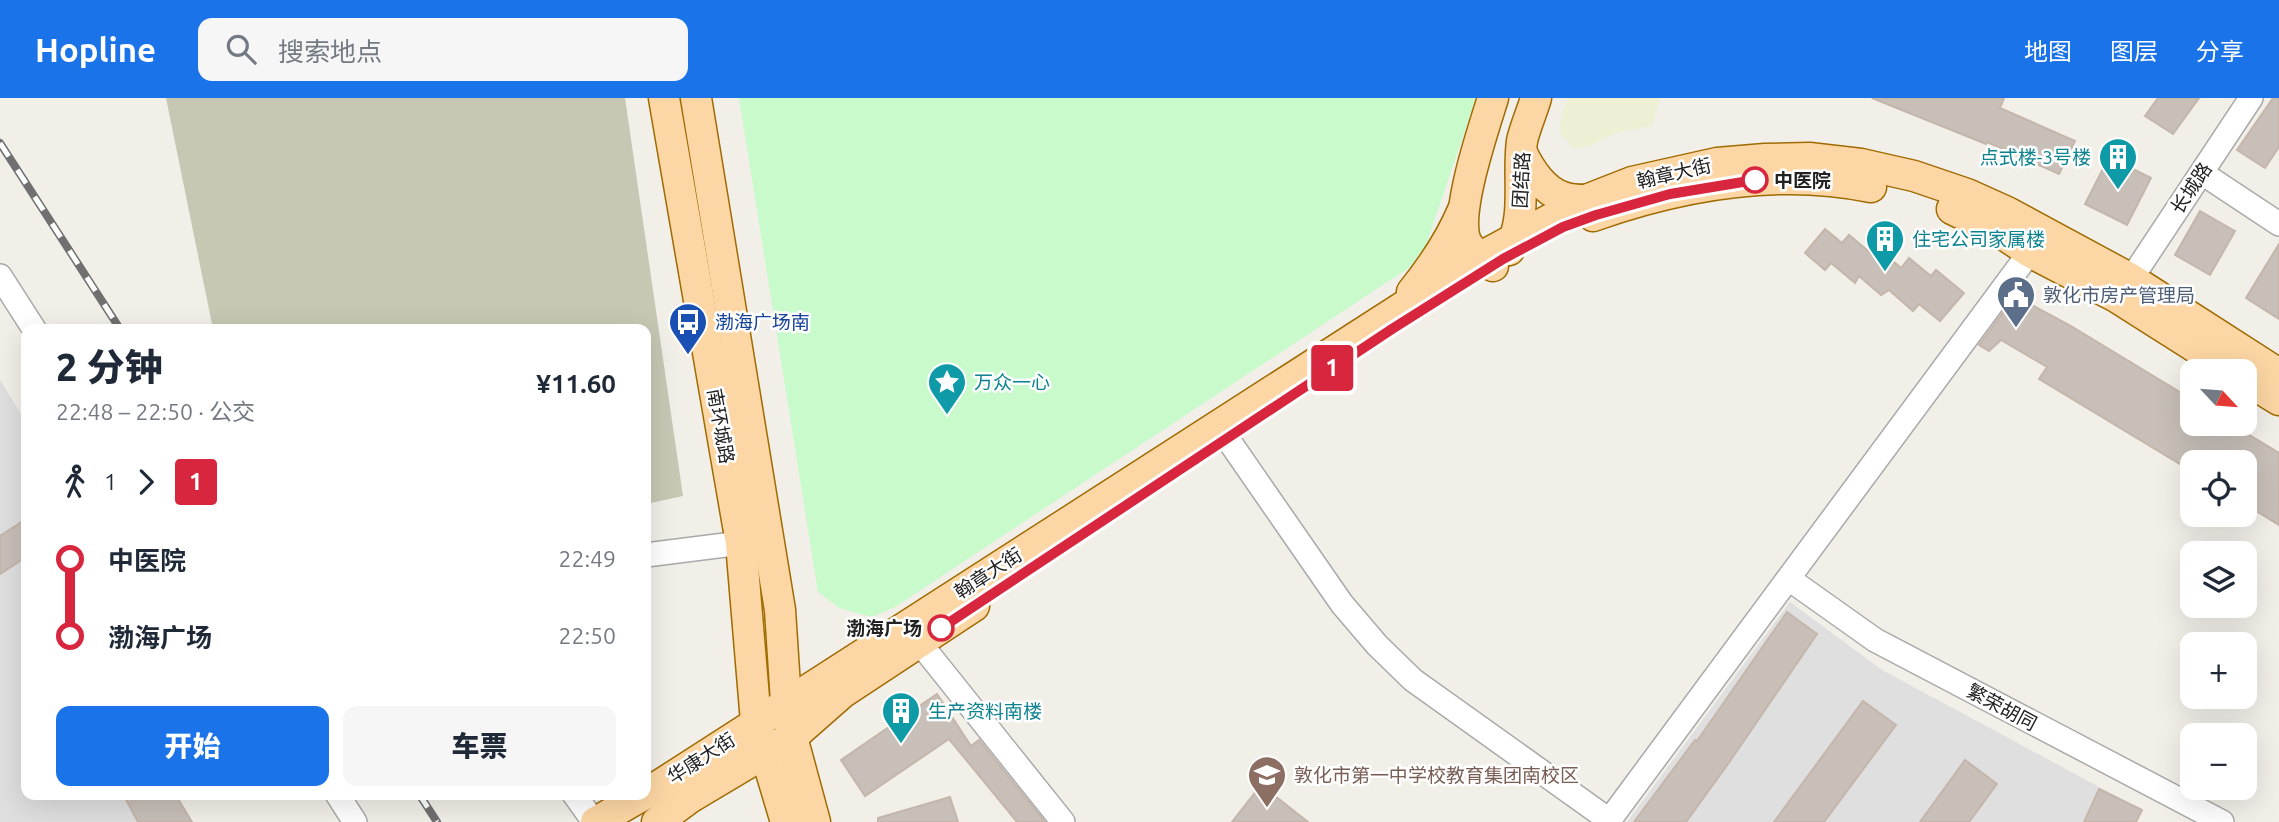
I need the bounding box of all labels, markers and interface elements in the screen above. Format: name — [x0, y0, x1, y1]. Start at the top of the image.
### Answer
search box — [198, 18, 688, 81]
icon: search — [222, 30, 260, 68]
text: Hopline — [35, 31, 156, 68]
text: 搜索地点 — [278, 37, 382, 66]
text: 地图 — [2024, 38, 2072, 65]
text: 图层 — [2110, 38, 2158, 65]
text: 分享 — [2196, 38, 2244, 65]
building icon: 点式楼-3号楼 — [2097, 136, 2139, 191]
place label: 点式楼-3号楼 — [1980, 146, 2091, 168]
street label: 团结路 — [1509, 151, 1533, 209]
street label: 翰章大街 — [1634, 154, 1714, 192]
street label: 长城路 — [2166, 158, 2216, 218]
marker: 中医院 — [1742, 167, 1768, 193]
place label: 中医院 — [1774, 169, 1831, 191]
building icon: 住宅公司家属楼 — [1864, 218, 1906, 273]
place label: 住宅公司家属楼 — [1912, 228, 2045, 250]
public building icon: 敦化市房产管理局 — [1995, 274, 2037, 329]
place label: 敦化市房产管理局 — [2043, 284, 2195, 306]
bus stop icon: 渤海广场南 — [667, 301, 709, 356]
place label: 渤海广场南 — [715, 311, 810, 333]
line badge: 1 — [1309, 345, 1355, 391]
text: 2 分钟 — [56, 346, 163, 388]
text: 1 — [1325, 354, 1339, 381]
north arrow — [2180, 359, 2258, 436]
map controls — [2180, 359, 2257, 800]
place icon: 万众一心 — [926, 361, 968, 416]
text: ¥11.60 — [536, 369, 616, 398]
place label: 万众一心 — [974, 371, 1050, 393]
street label: 南环城路 — [704, 387, 738, 465]
text: 22:48 – 22:50 · 公交 — [56, 399, 255, 424]
button: locate — [2180, 450, 2257, 527]
icon: walk — [56, 463, 94, 501]
icon: forward — [127, 463, 165, 501]
text: 1 — [189, 468, 203, 495]
text: 1 — [104, 469, 117, 494]
button: layers — [2180, 541, 2257, 618]
street label: 翰章大街 — [950, 543, 1026, 603]
text: 中医院 — [108, 546, 186, 575]
text: 22:49 — [558, 546, 616, 571]
marker: 渤海广场 — [928, 615, 954, 641]
place label: 渤海广场 — [846, 617, 922, 639]
text: 渤海广场 — [108, 623, 212, 652]
text: 22:50 — [558, 623, 616, 648]
button: + — [2180, 632, 2257, 709]
street label: 繁荣胡同 — [1963, 679, 2041, 735]
building icon: 生产资料南楼 — [880, 690, 922, 745]
place label: 生产资料南楼 — [928, 700, 1042, 722]
button: 开始 — [56, 706, 329, 786]
button: 车票 — [343, 706, 616, 786]
button: − — [2180, 723, 2257, 800]
street label: 华康大街 — [663, 728, 739, 788]
school or university icon: 敦化市第一中学校教育集团南校区 — [1246, 754, 1288, 809]
place label: 敦化市第一中学校教育集团南校区 — [1294, 764, 1579, 786]

